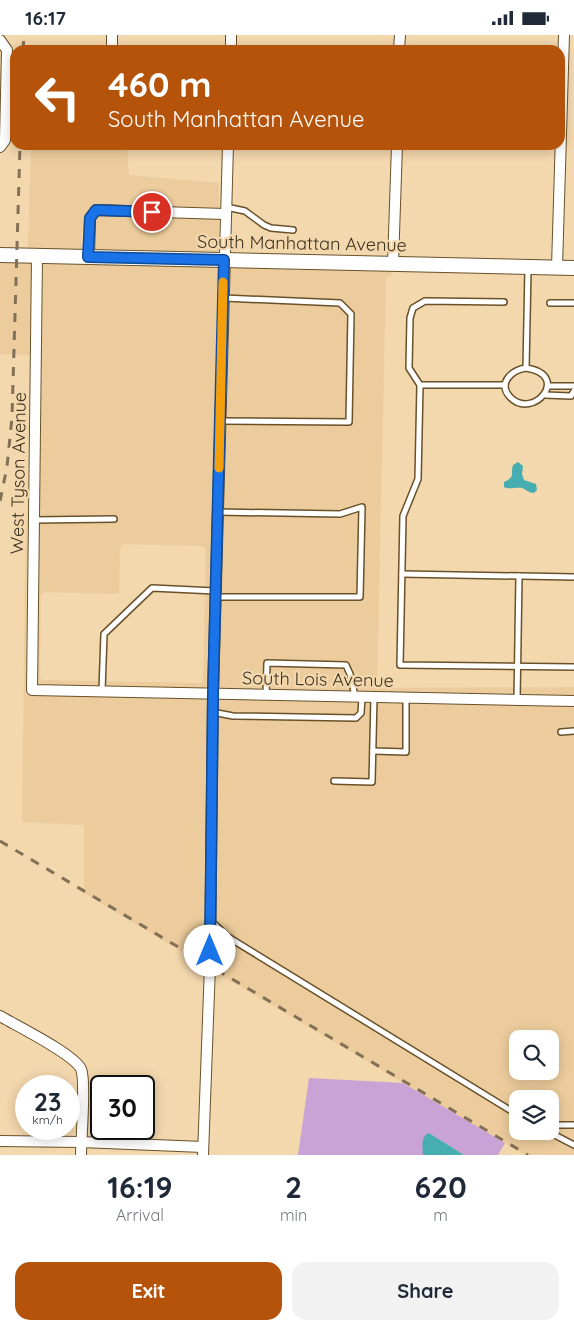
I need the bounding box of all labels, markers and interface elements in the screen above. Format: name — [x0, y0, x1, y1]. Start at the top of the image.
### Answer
text: 16:17 — [25, 6, 66, 30]
text: 460 m — [108, 62, 212, 106]
icon: left — [25, 65, 90, 130]
text: South Manhattan Avenue — [108, 105, 364, 133]
pin — [131, 191, 173, 233]
icon: arrive — [138, 198, 166, 226]
street label: South Manhattan Avenue — [197, 230, 407, 256]
street label: West Tyson Avenue — [5, 392, 31, 554]
street label: South Lois Avenue — [242, 666, 394, 692]
position arrow — [183, 924, 235, 976]
map controls — [509, 1030, 559, 1140]
button: search — [509, 1030, 559, 1080]
speed limit sign: 30 — [90, 1075, 155, 1140]
text: 23 — [34, 1086, 61, 1117]
button: layers — [509, 1090, 559, 1140]
text: km/h — [32, 1112, 63, 1127]
text: 16:19 — [107, 1168, 173, 1206]
text: 2 — [285, 1168, 302, 1206]
text: 620 — [415, 1168, 467, 1206]
text: Arrival — [116, 1205, 164, 1225]
text: min — [280, 1205, 307, 1225]
text: m — [433, 1205, 448, 1225]
button: Exit — [15, 1262, 282, 1320]
button: Share — [292, 1262, 559, 1320]

